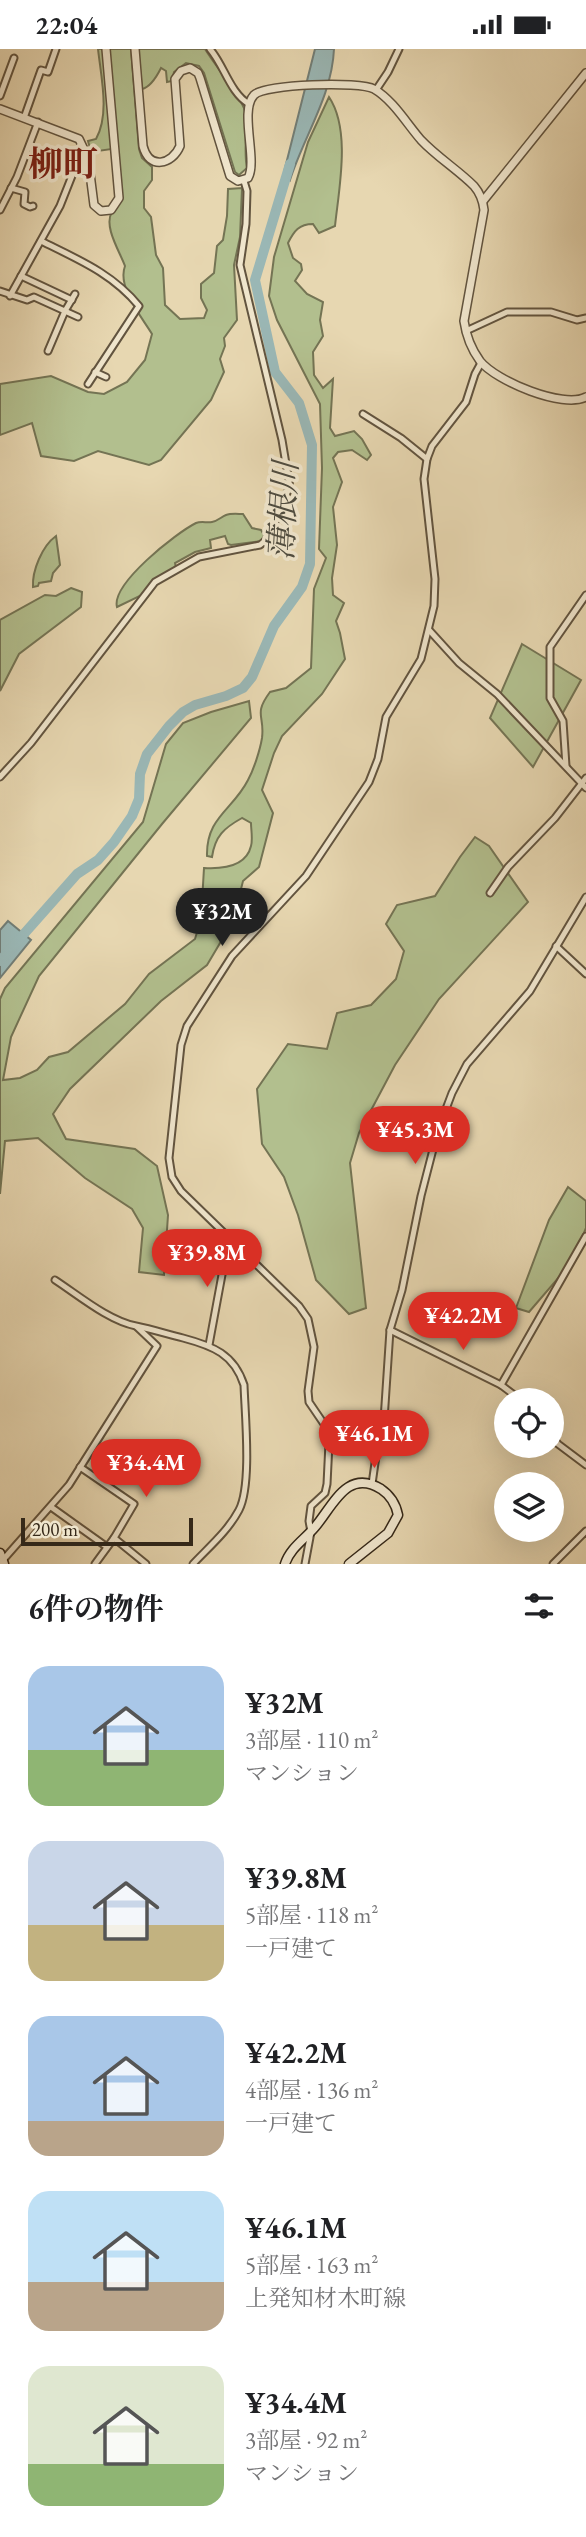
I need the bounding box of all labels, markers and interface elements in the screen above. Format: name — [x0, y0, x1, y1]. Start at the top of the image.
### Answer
text: 22:04 — [35, 8, 97, 42]
district label: 柳町 — [28, 141, 98, 186]
water label: 薄根川 — [259, 457, 307, 562]
pin: ¥32M — [181, 888, 263, 948]
text: ¥32M — [192, 896, 252, 926]
pin: ¥45.3M — [358, 1107, 472, 1166]
text: ¥45.3M — [376, 1114, 454, 1144]
pin: ¥39.8M — [150, 1229, 264, 1289]
text: ¥39.8M — [168, 1237, 246, 1267]
pin: ¥42.2M — [406, 1293, 520, 1352]
text: ¥42.2M — [424, 1300, 502, 1330]
map controls — [494, 1388, 564, 1542]
button: locate — [494, 1388, 564, 1458]
pin: ¥46.1M — [317, 1411, 431, 1470]
text: ¥46.1M — [335, 1418, 413, 1448]
pin: ¥34.4M — [89, 1439, 203, 1499]
text: ¥34.4M — [107, 1447, 185, 1477]
button: layers — [494, 1472, 564, 1542]
scale bar — [21, 1515, 192, 1547]
text: 200 m — [32, 1517, 78, 1542]
icon: filters — [520, 1587, 558, 1625]
text: 6件の物件 — [28, 1589, 164, 1628]
text: ¥32M — [245, 1683, 324, 1722]
icon: home — [84, 1694, 168, 1778]
text: 3部屋 · 110 m² — [245, 1725, 378, 1755]
text: マンション — [245, 1758, 359, 1788]
text: ¥39.8M — [245, 1858, 347, 1897]
icon: home — [84, 1869, 168, 1953]
text: 5部屋 · 118 m² — [245, 1900, 378, 1930]
text: 一戸建て — [245, 1933, 337, 1963]
text: ¥42.2M — [245, 2033, 347, 2072]
icon: home — [84, 2044, 168, 2128]
text: 4部屋 · 136 m² — [245, 2075, 378, 2105]
text: 一戸建て — [245, 2108, 337, 2138]
text: ¥46.1M — [245, 2208, 347, 2247]
icon: home — [84, 2219, 168, 2303]
text: 5部屋 · 163 m² — [245, 2250, 378, 2280]
text: 上発知材木町線 — [245, 2283, 406, 2313]
text: ¥34.4M — [245, 2383, 347, 2422]
icon: home — [84, 2394, 168, 2478]
text: 3部屋 · 92 m² — [245, 2425, 367, 2455]
text: マンション — [245, 2458, 359, 2488]

